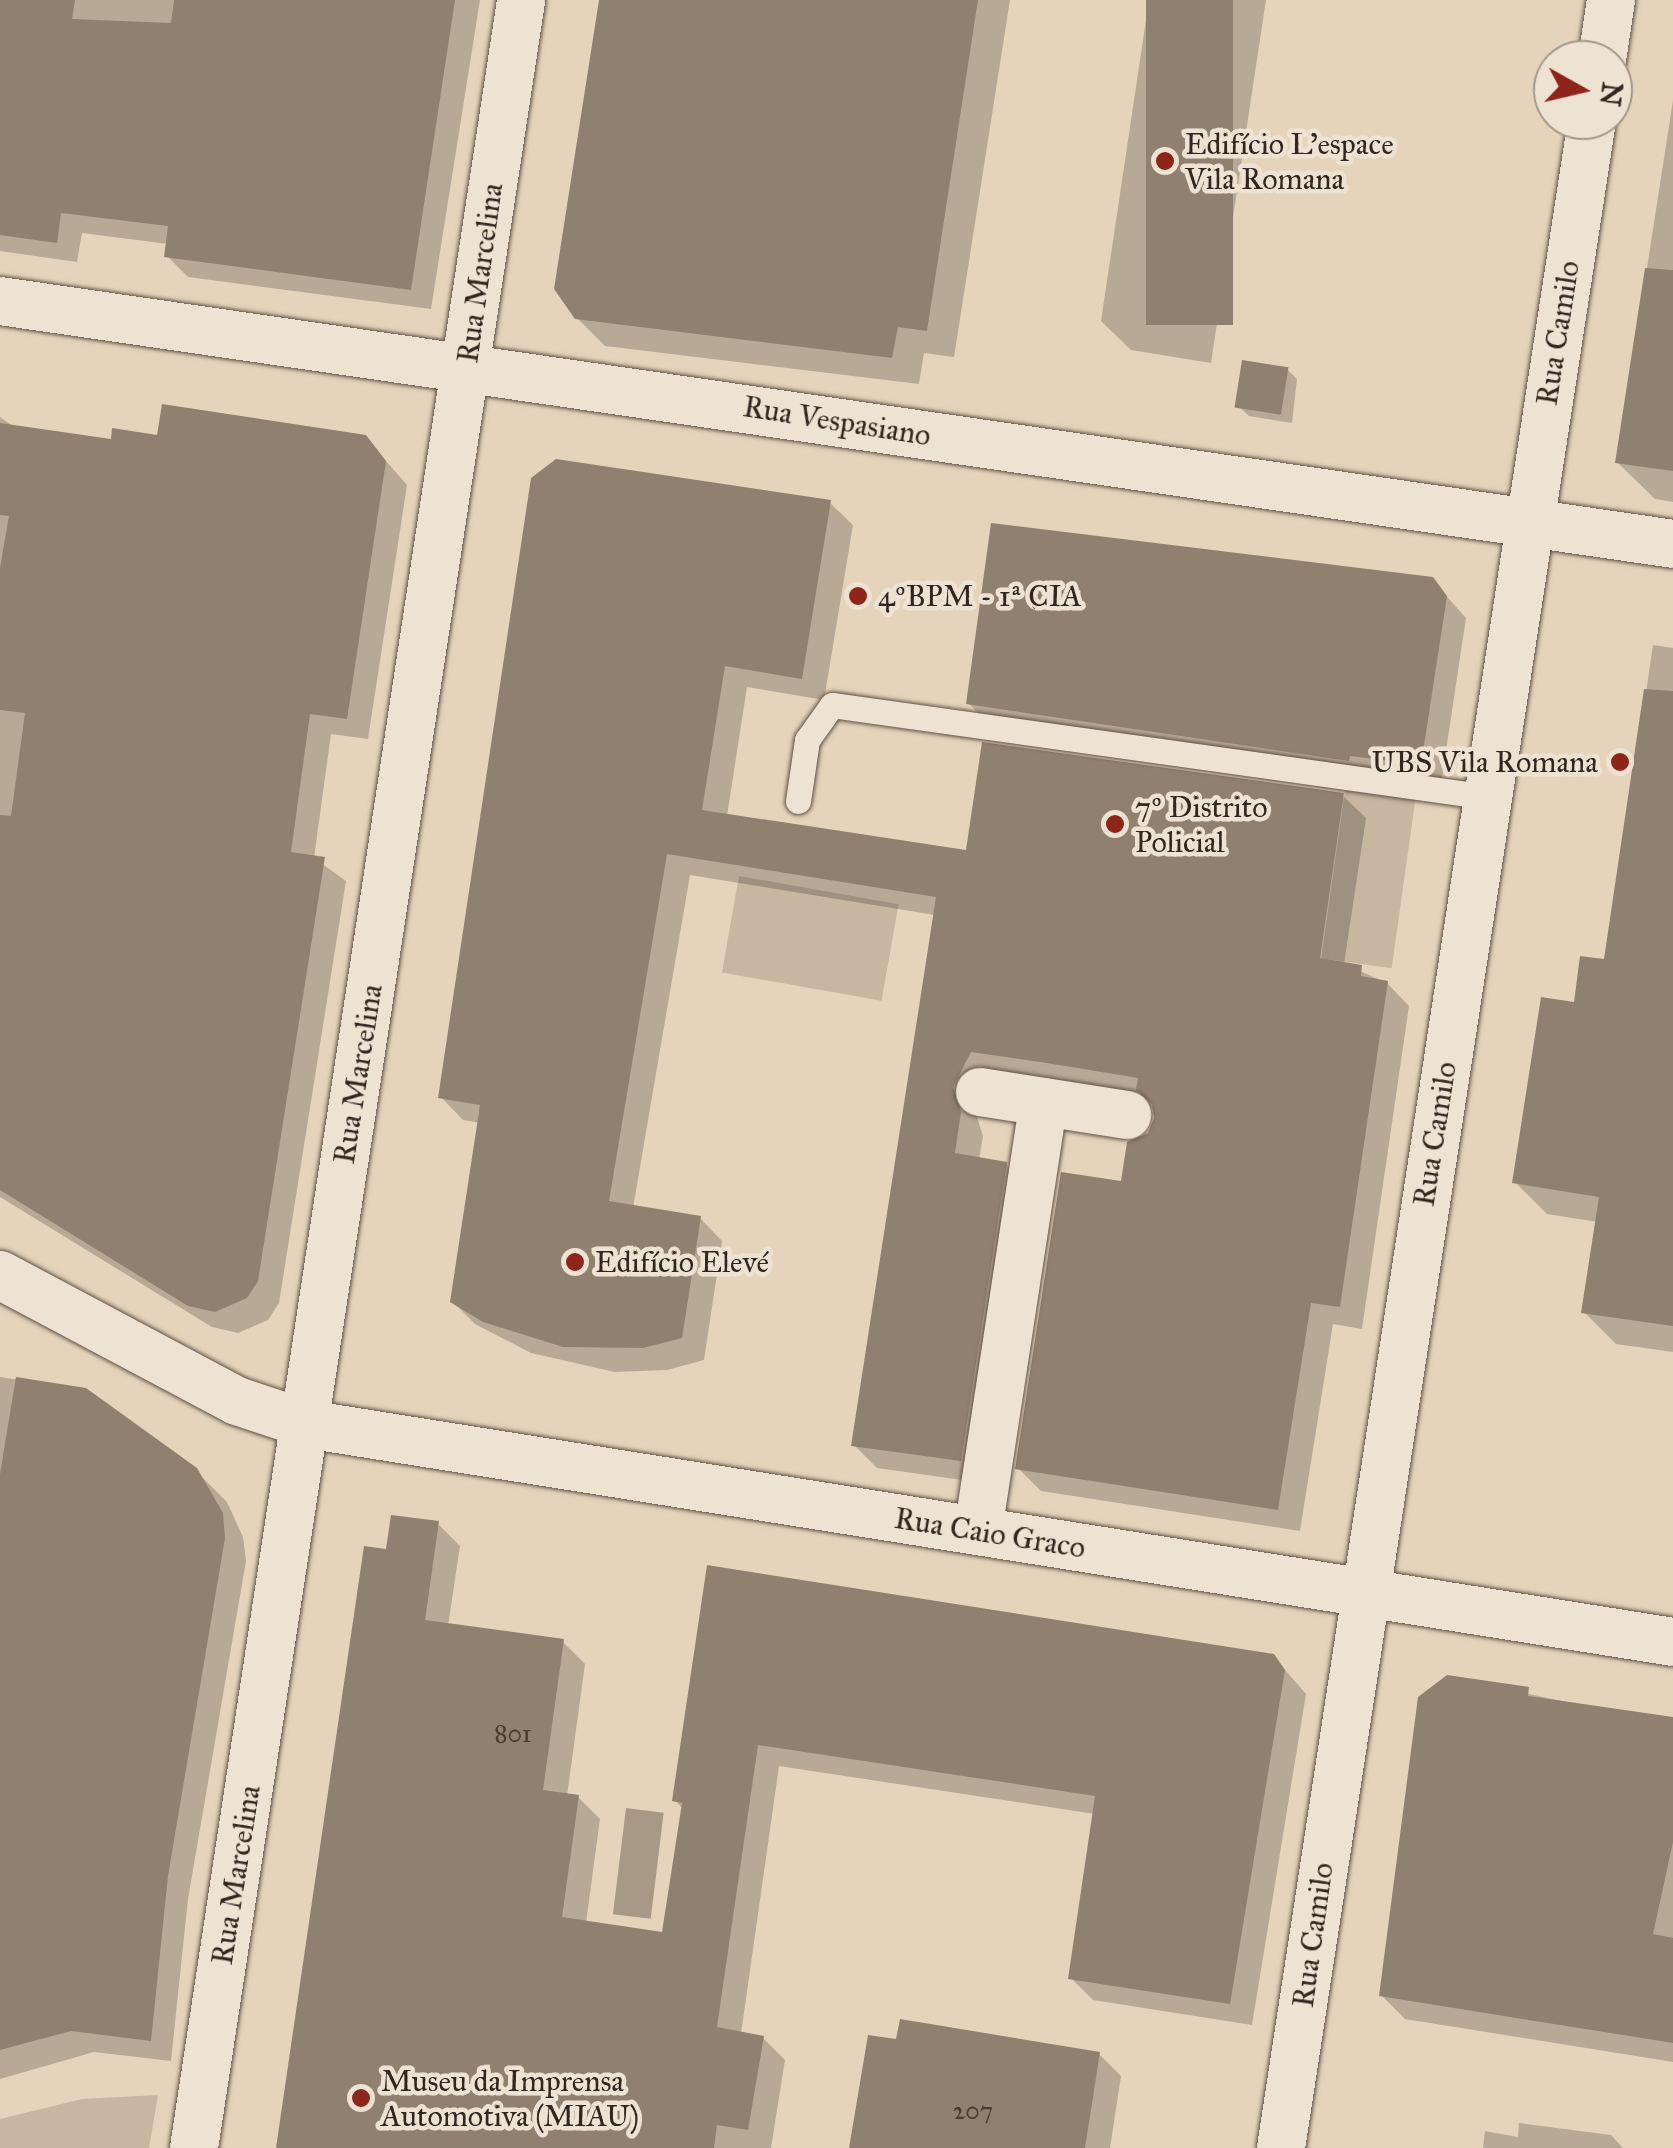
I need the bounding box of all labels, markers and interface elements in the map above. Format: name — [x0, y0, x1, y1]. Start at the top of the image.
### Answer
north arrow — [1533, 40, 1633, 140]
text: N — [1592, 80, 1630, 108]
place label: Edifício L'espace Vila Romana — [1185, 126, 1394, 196]
marker: Edifício L'espace Vila Romana — [1154, 150, 1176, 172]
street label: Rua Marcelina — [450, 181, 510, 365]
street label: Rua Camilo — [1529, 258, 1587, 408]
street label: Rua Vespasiano — [741, 388, 933, 454]
place label: 4ºBPM - 1ª CIA — [878, 578, 1082, 614]
marker: 4ºBPM - 1ª CIA — [847, 585, 869, 607]
place label: UBS Vila Romana — [1372, 744, 1598, 780]
marker: UBS Vila Romana — [1607, 749, 1633, 775]
place label: 7º Distrito Policial — [1135, 789, 1268, 860]
marker: 7º Distrito Policial — [1104, 813, 1126, 835]
street label: Rua Marcelina — [326, 982, 390, 1166]
street label: Rua Camilo — [1406, 1059, 1464, 1209]
place label: Edifício Elevé — [595, 1244, 769, 1280]
marker: Edifício Elevé — [564, 1251, 586, 1273]
street label: Rua Caio Graco — [892, 1500, 1088, 1566]
house number: 801 — [494, 1719, 532, 1749]
street label: Rua Marcelina — [204, 1783, 268, 1967]
street label: Rua Camilo — [1285, 1860, 1341, 2010]
place label: Museu da Imprensa Automotiva (MIAU) — [381, 2063, 639, 2134]
marker: Museu da Imprensa Automotiva (MIAU) — [350, 2087, 372, 2109]
house number: 207 — [953, 2096, 993, 2126]

